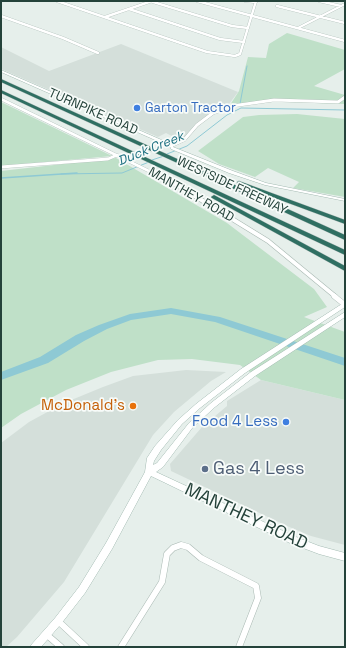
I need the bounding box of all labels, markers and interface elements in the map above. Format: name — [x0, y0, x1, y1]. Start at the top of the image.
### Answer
street label: TURNPIKE ROAD — [46, 85, 140, 139]
place label: Garton Tractor — [145, 100, 236, 116]
marker: Garton Tractor — [132, 103, 142, 113]
water label: Duck Creek — [116, 129, 186, 169]
street label: WESTSIDE FREEWAY — [174, 154, 290, 218]
street label: MANTHEY ROAD — [145, 164, 237, 226]
place label: McDonald's — [41, 397, 125, 415]
marker: McDonald's — [128, 401, 138, 411]
place label: Food 4 Less — [192, 413, 278, 431]
marker: Food 4 Less — [281, 417, 291, 427]
place label: Gas 4 Less — [213, 458, 305, 480]
marker: Gas 4 Less — [200, 464, 210, 474]
street label: MANTHEY ROAD — [181, 479, 311, 555]

